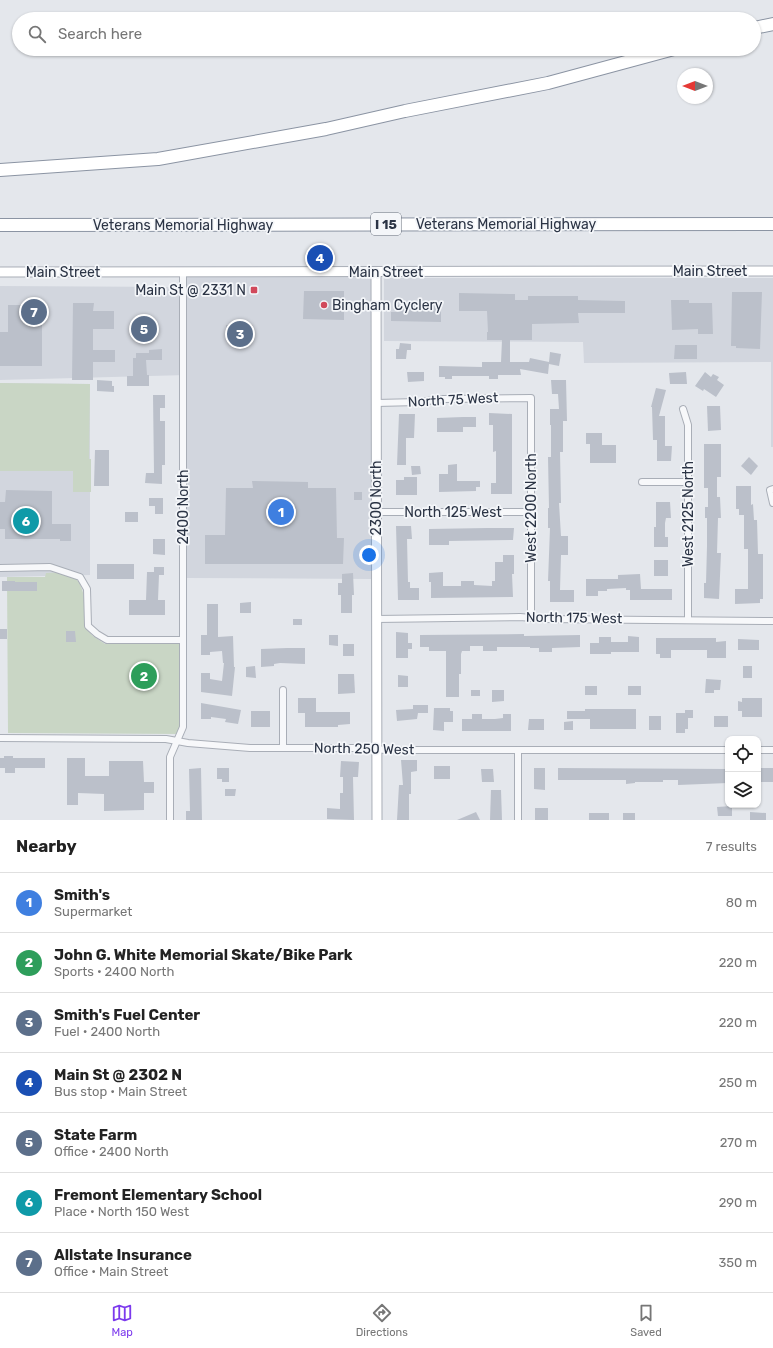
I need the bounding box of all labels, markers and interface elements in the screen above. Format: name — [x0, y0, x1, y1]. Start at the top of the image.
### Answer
search box — [12, 12, 761, 56]
icon: search — [26, 23, 48, 45]
text: Search here — [58, 25, 142, 43]
north arrow — [677, 68, 713, 104]
road number: I 15 — [371, 213, 401, 235]
street label: Veterans Memorial Highway — [416, 216, 597, 233]
street label: Veterans Memorial Highway — [93, 217, 274, 234]
pin: 4 — [307, 243, 333, 273]
street label: Main Street — [673, 263, 748, 280]
street label: Main Street — [26, 264, 101, 281]
street label: Main Street — [349, 264, 424, 281]
place label: Main St @ 2331 N — [135, 282, 246, 299]
marker: Main St @ 2331 N — [249, 285, 259, 295]
pin: 7 — [21, 297, 47, 327]
place label: Bingham Cyclery — [332, 297, 443, 314]
marker: Bingham Cyclery — [319, 300, 329, 310]
pin: 5 — [131, 314, 157, 344]
pin: 3 — [227, 319, 253, 349]
street label: North 75 West — [407, 389, 499, 411]
street label: West 2200 North — [523, 453, 540, 563]
street label: 2300 North — [368, 461, 385, 535]
street label: West 2125 North — [680, 461, 697, 567]
street label: 2400 North — [175, 469, 192, 545]
pin: 1 — [268, 497, 294, 527]
street label: North 125 West — [404, 504, 502, 521]
pin: 6 — [13, 506, 39, 536]
your location — [359, 545, 379, 565]
street label: North 175 West — [526, 609, 623, 627]
pin: 2 — [131, 661, 157, 691]
map controls — [725, 736, 761, 808]
button: locate — [725, 736, 761, 772]
street label: North 250 West — [314, 740, 415, 758]
button: layers — [725, 772, 761, 808]
text: Nearby — [16, 836, 77, 856]
text: 7 results — [706, 839, 757, 854]
text: Smith's — [54, 886, 110, 904]
text: 1 — [26, 895, 32, 910]
text: 80 m — [726, 895, 757, 910]
text: Supermarket — [54, 904, 132, 919]
text: John G. White Memorial Skate/Bike Park — [54, 946, 353, 964]
text: 2 — [25, 955, 33, 970]
text: 220 m — [719, 955, 757, 970]
text: Sports · 2400 North — [54, 964, 174, 979]
text: Smith's Fuel Center — [54, 1006, 200, 1024]
text: 3 — [25, 1015, 33, 1030]
text: 220 m — [719, 1015, 757, 1030]
text: Fuel · 2400 North — [54, 1024, 160, 1039]
text: Main St @ 2302 N — [54, 1066, 182, 1084]
text: 4 — [25, 1075, 33, 1090]
text: 250 m — [719, 1075, 757, 1090]
text: Bus stop · Main Street — [54, 1084, 187, 1099]
text: State Farm — [54, 1126, 137, 1144]
text: 5 — [25, 1135, 33, 1150]
text: 270 m — [720, 1135, 757, 1150]
text: Office · 2400 North — [54, 1144, 169, 1159]
text: Fremont Elementary School — [54, 1186, 262, 1204]
text: 6 — [25, 1195, 33, 1210]
text: 290 m — [719, 1195, 757, 1210]
text: Place · North 150 West — [54, 1204, 189, 1219]
text: Allstate Insurance — [54, 1246, 192, 1264]
text: 7 — [25, 1255, 33, 1270]
text: 350 m — [718, 1255, 757, 1270]
text: Office · Main Street — [54, 1264, 168, 1279]
tab: Map — [111, 1302, 133, 1339]
tab: Directions — [356, 1302, 408, 1339]
tab: Saved — [630, 1302, 662, 1339]

